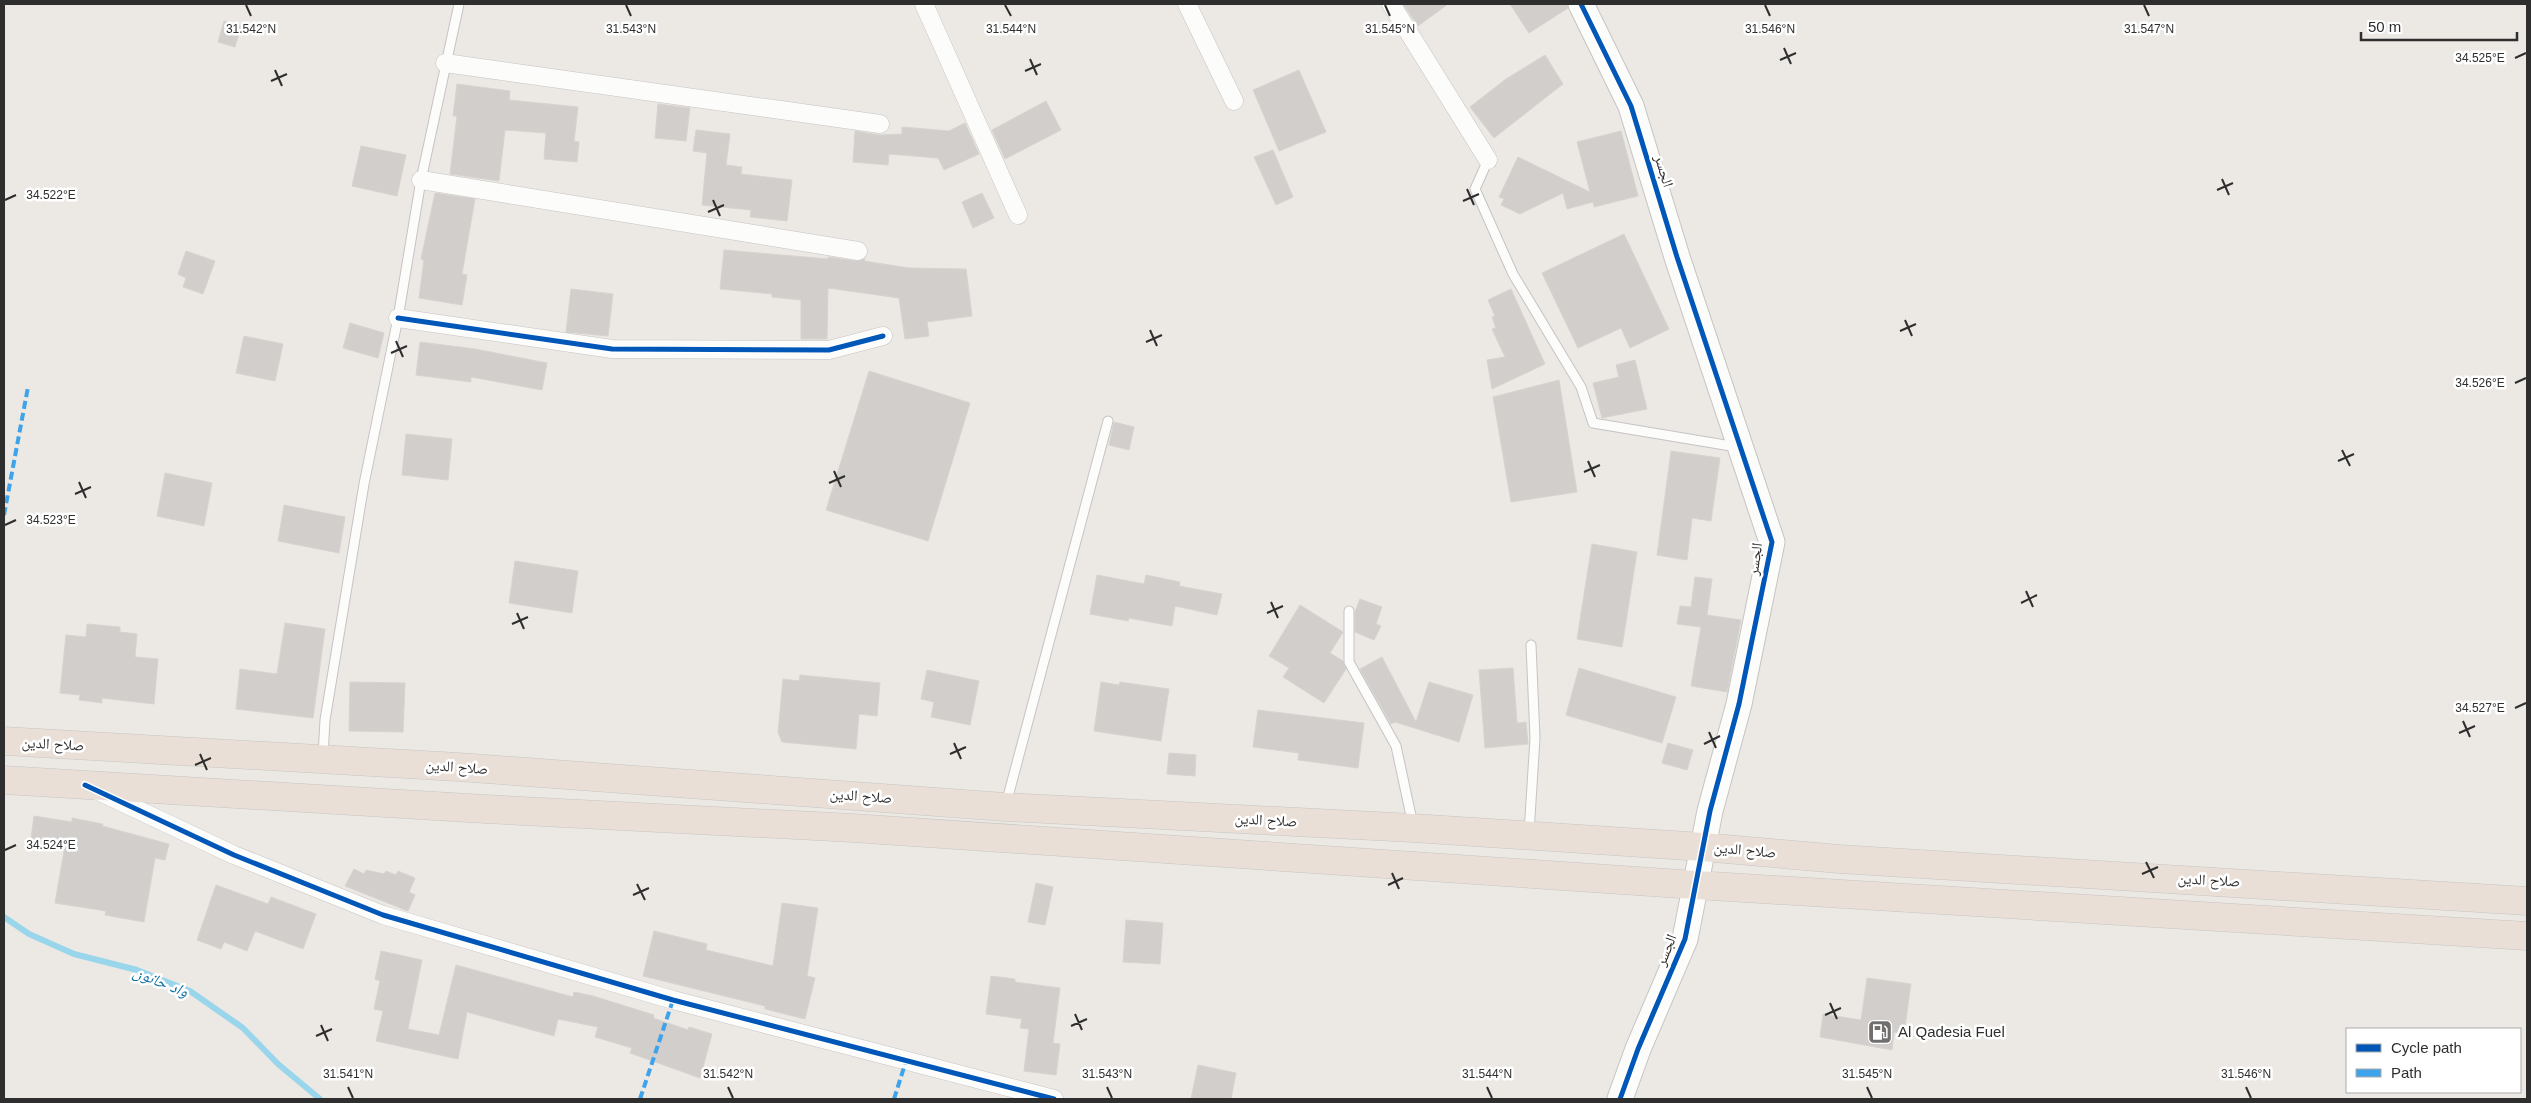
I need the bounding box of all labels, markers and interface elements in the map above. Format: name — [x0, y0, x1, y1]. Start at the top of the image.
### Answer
scale bar — [2361, 10, 2517, 42]
text: 50 m — [2368, 18, 2401, 35]
text: 31.542°N — [226, 22, 276, 36]
text: 31.543°N — [606, 22, 656, 36]
text: 31.544°N — [986, 22, 1036, 36]
text: 31.545°N — [1365, 22, 1415, 36]
text: 31.546°N — [1745, 22, 1795, 36]
text: 31.547°N — [2124, 22, 2174, 36]
text: 34.525°E — [2455, 51, 2505, 65]
street label: الجسر — [1650, 152, 1677, 189]
text: 34.522°E — [26, 188, 76, 202]
text: 34.526°E — [2455, 376, 2505, 390]
text: 34.523°E — [26, 513, 76, 527]
street label: الجسر — [1744, 542, 1766, 577]
text: 34.527°E — [2455, 701, 2505, 715]
street label: صلاح الدين — [21, 733, 85, 756]
street label: صلاح الدين — [425, 756, 489, 779]
street label: صلاح الدين — [829, 785, 893, 808]
street label: صلاح الدين — [1234, 809, 1298, 832]
text: 34.524°E — [26, 838, 76, 852]
street label: صلاح الدين — [1713, 838, 1777, 863]
street label: صلاح الدين — [2177, 869, 2241, 892]
street label: الجسر — [1651, 931, 1680, 969]
water label: واد حانون — [130, 963, 191, 1002]
fuel station icon: Al Qadesia Fuel — [1867, 1019, 1893, 1045]
place label: Al Qadesia Fuel — [1898, 1023, 2005, 1040]
legend — [2346, 1028, 2521, 1093]
text: Cycle path — [2391, 1039, 2462, 1056]
text: Path — [2391, 1064, 2422, 1081]
text: 31.541°N — [323, 1067, 373, 1081]
text: 31.542°N — [703, 1067, 753, 1081]
text: 31.543°N — [1082, 1067, 1132, 1081]
text: 31.544°N — [1462, 1067, 1512, 1081]
text: 31.545°N — [1842, 1067, 1892, 1081]
text: 31.546°N — [2221, 1067, 2271, 1081]

